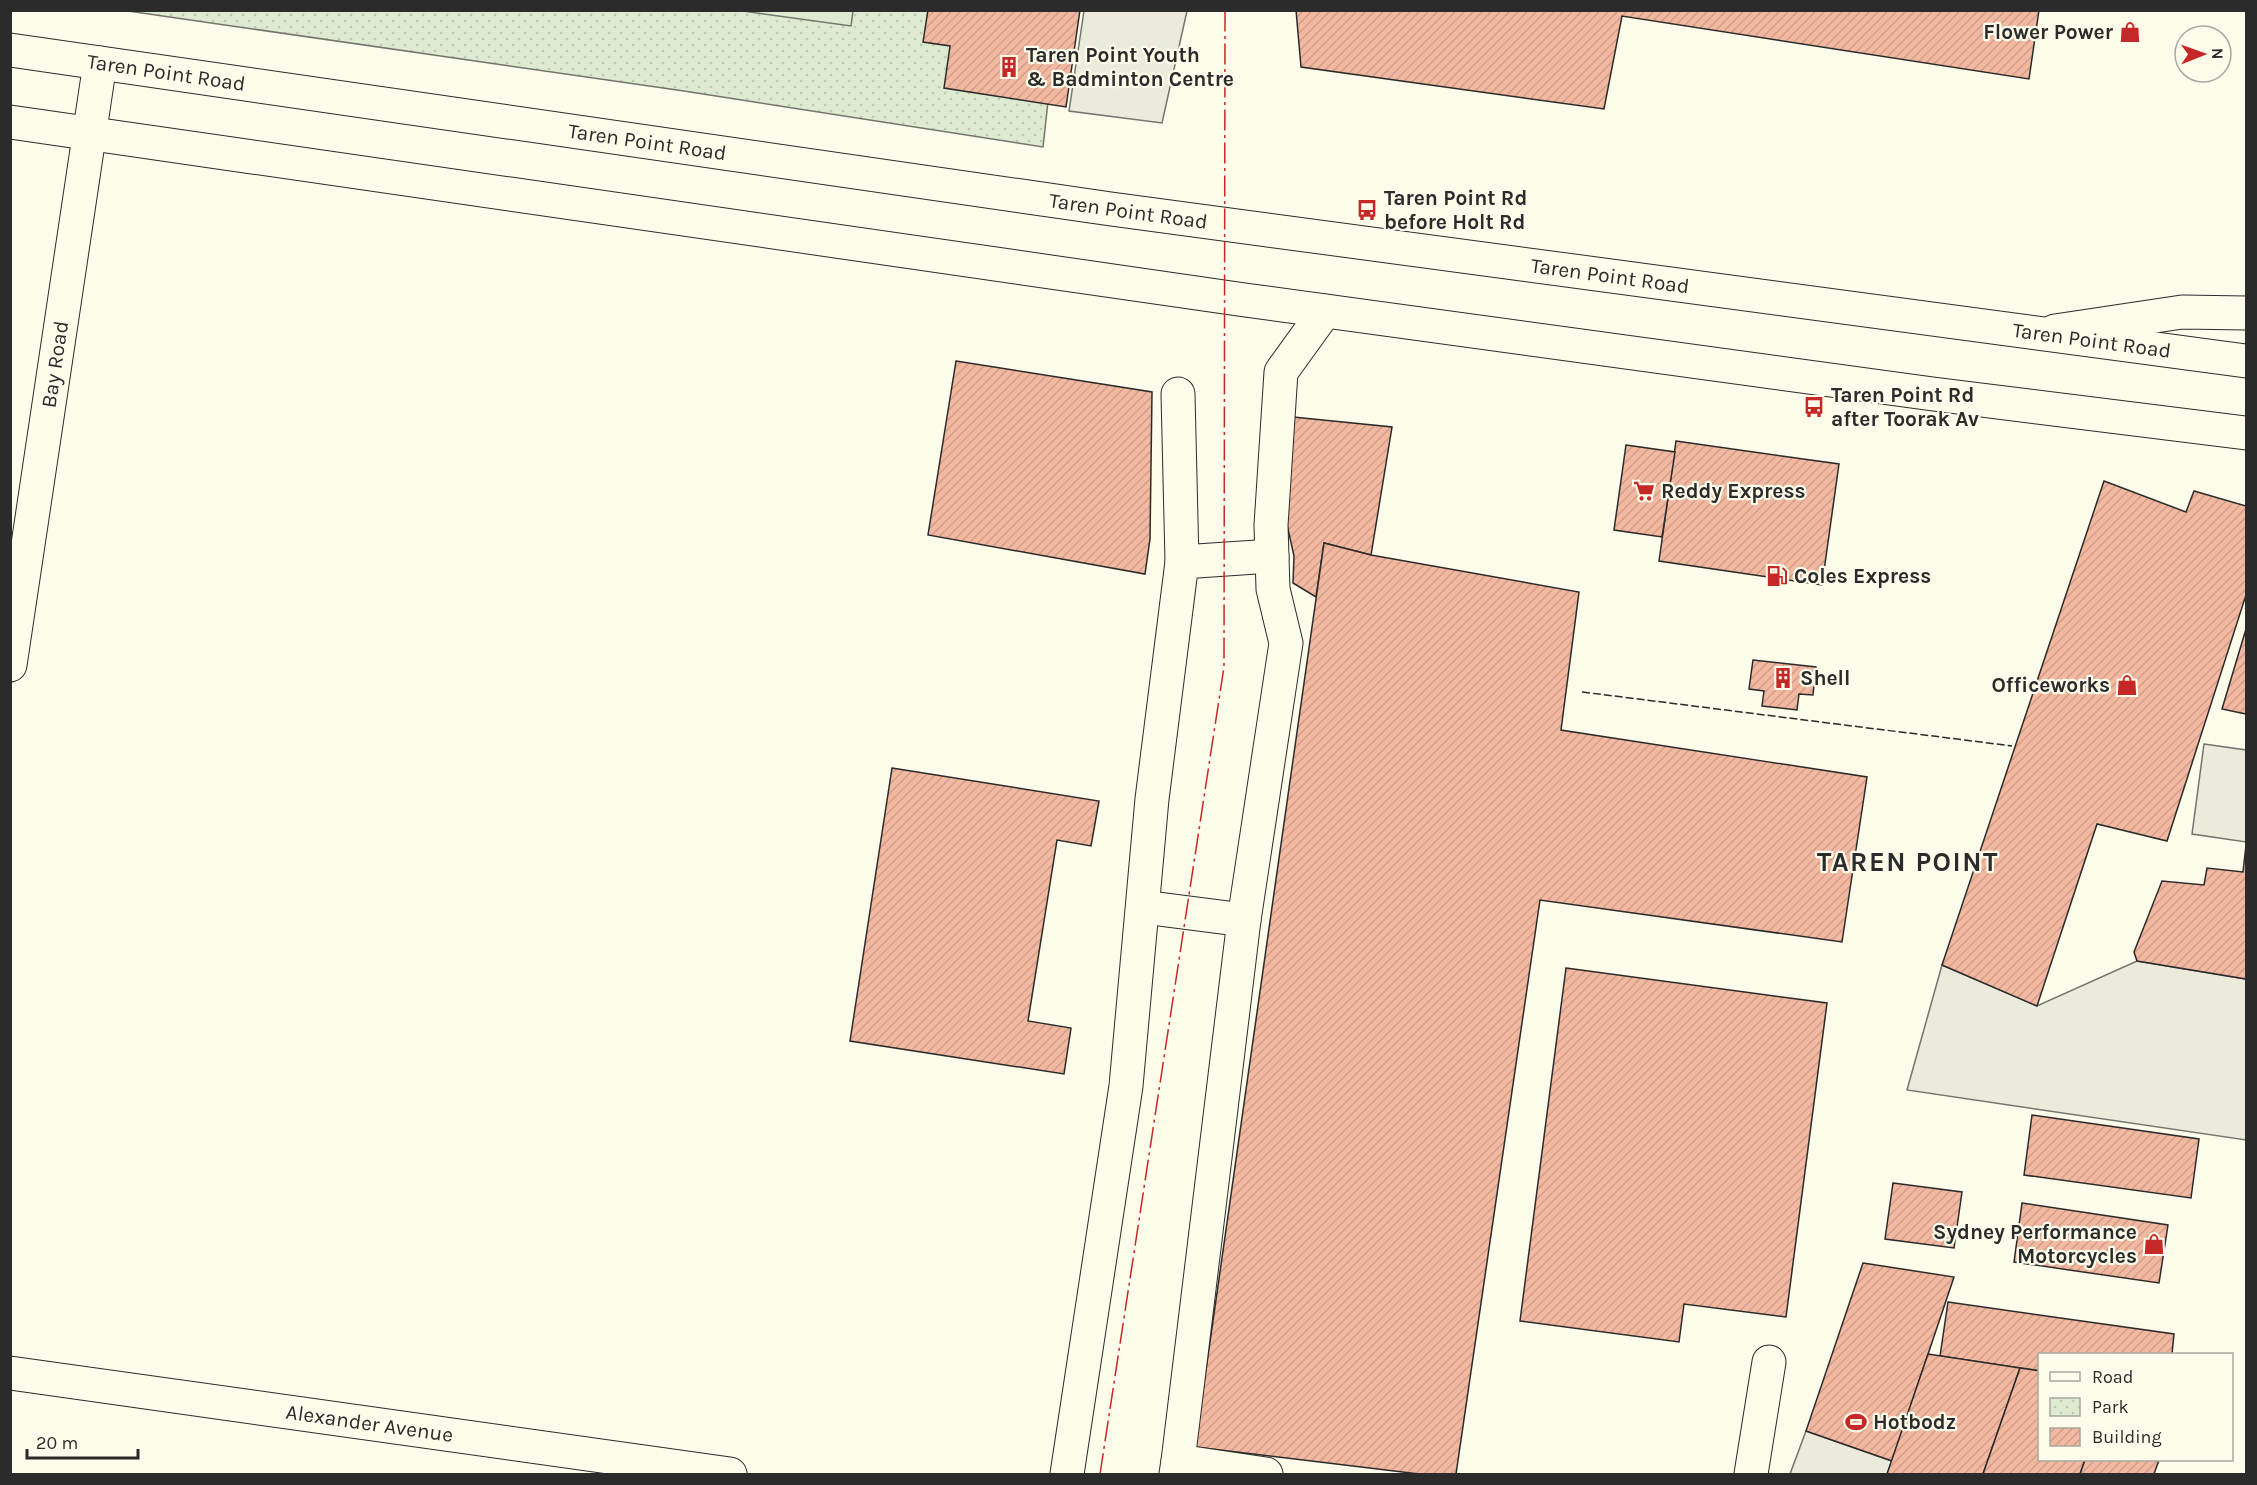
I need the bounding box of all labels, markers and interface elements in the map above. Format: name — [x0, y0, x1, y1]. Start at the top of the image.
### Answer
place label: Flower Power — [1983, 20, 2114, 44]
shop icon: Flower Power — [2118, 20, 2142, 44]
north arrow — [2173, 24, 2233, 84]
place label: Taren Point Youth & Badminton Centre — [1026, 43, 1234, 91]
text: N — [2208, 48, 2227, 60]
street label: Taren Point Road — [86, 49, 247, 96]
building icon: Taren Point Youth & Badminton Centre — [997, 55, 1021, 79]
street label: Taren Point Road — [567, 119, 728, 165]
place label: Taren Point Rd before Holt Rd — [1384, 186, 1527, 234]
street label: Taren Point Road — [1048, 188, 1209, 234]
bus stop icon: Taren Point Rd before Holt Rd — [1355, 198, 1379, 222]
street label: Taren Point Road — [1529, 253, 1691, 298]
street label: Taren Point Road — [2011, 318, 2173, 363]
street label: Bay Road — [37, 319, 73, 410]
place label: Taren Point Rd after Toorak Av — [1831, 383, 1979, 431]
bus stop icon: Taren Point Rd after Toorak Av — [1802, 395, 1826, 419]
supermarket icon: Reddy Express — [1632, 479, 1656, 503]
place label: Reddy Express — [1661, 479, 1806, 503]
fuel station icon: Coles Express — [1765, 564, 1789, 588]
place label: Coles Express — [1794, 564, 1931, 588]
building icon: Shell — [1771, 666, 1795, 690]
place label: Shell — [1800, 666, 1850, 690]
place label: Officeworks — [1992, 673, 2110, 697]
shop icon: Officeworks — [2115, 673, 2139, 697]
district label: TAREN POINT — [1817, 846, 1999, 878]
place label: Sydney Performance Motorcycles — [1933, 1220, 2137, 1268]
shop icon: Sydney Performance Motorcycles — [2142, 1232, 2166, 1256]
legend — [2038, 1353, 2233, 1461]
text: Road — [2092, 1366, 2133, 1388]
text: Park — [2092, 1396, 2129, 1418]
street label: Alexander Avenue — [284, 1400, 455, 1447]
sports icon: Hotbodz — [1844, 1410, 1868, 1434]
place label: Hotbodz — [1873, 1410, 1956, 1434]
scale bar — [27, 1422, 138, 1460]
text: Building — [2092, 1426, 2162, 1448]
text: 20 m — [36, 1432, 78, 1454]

